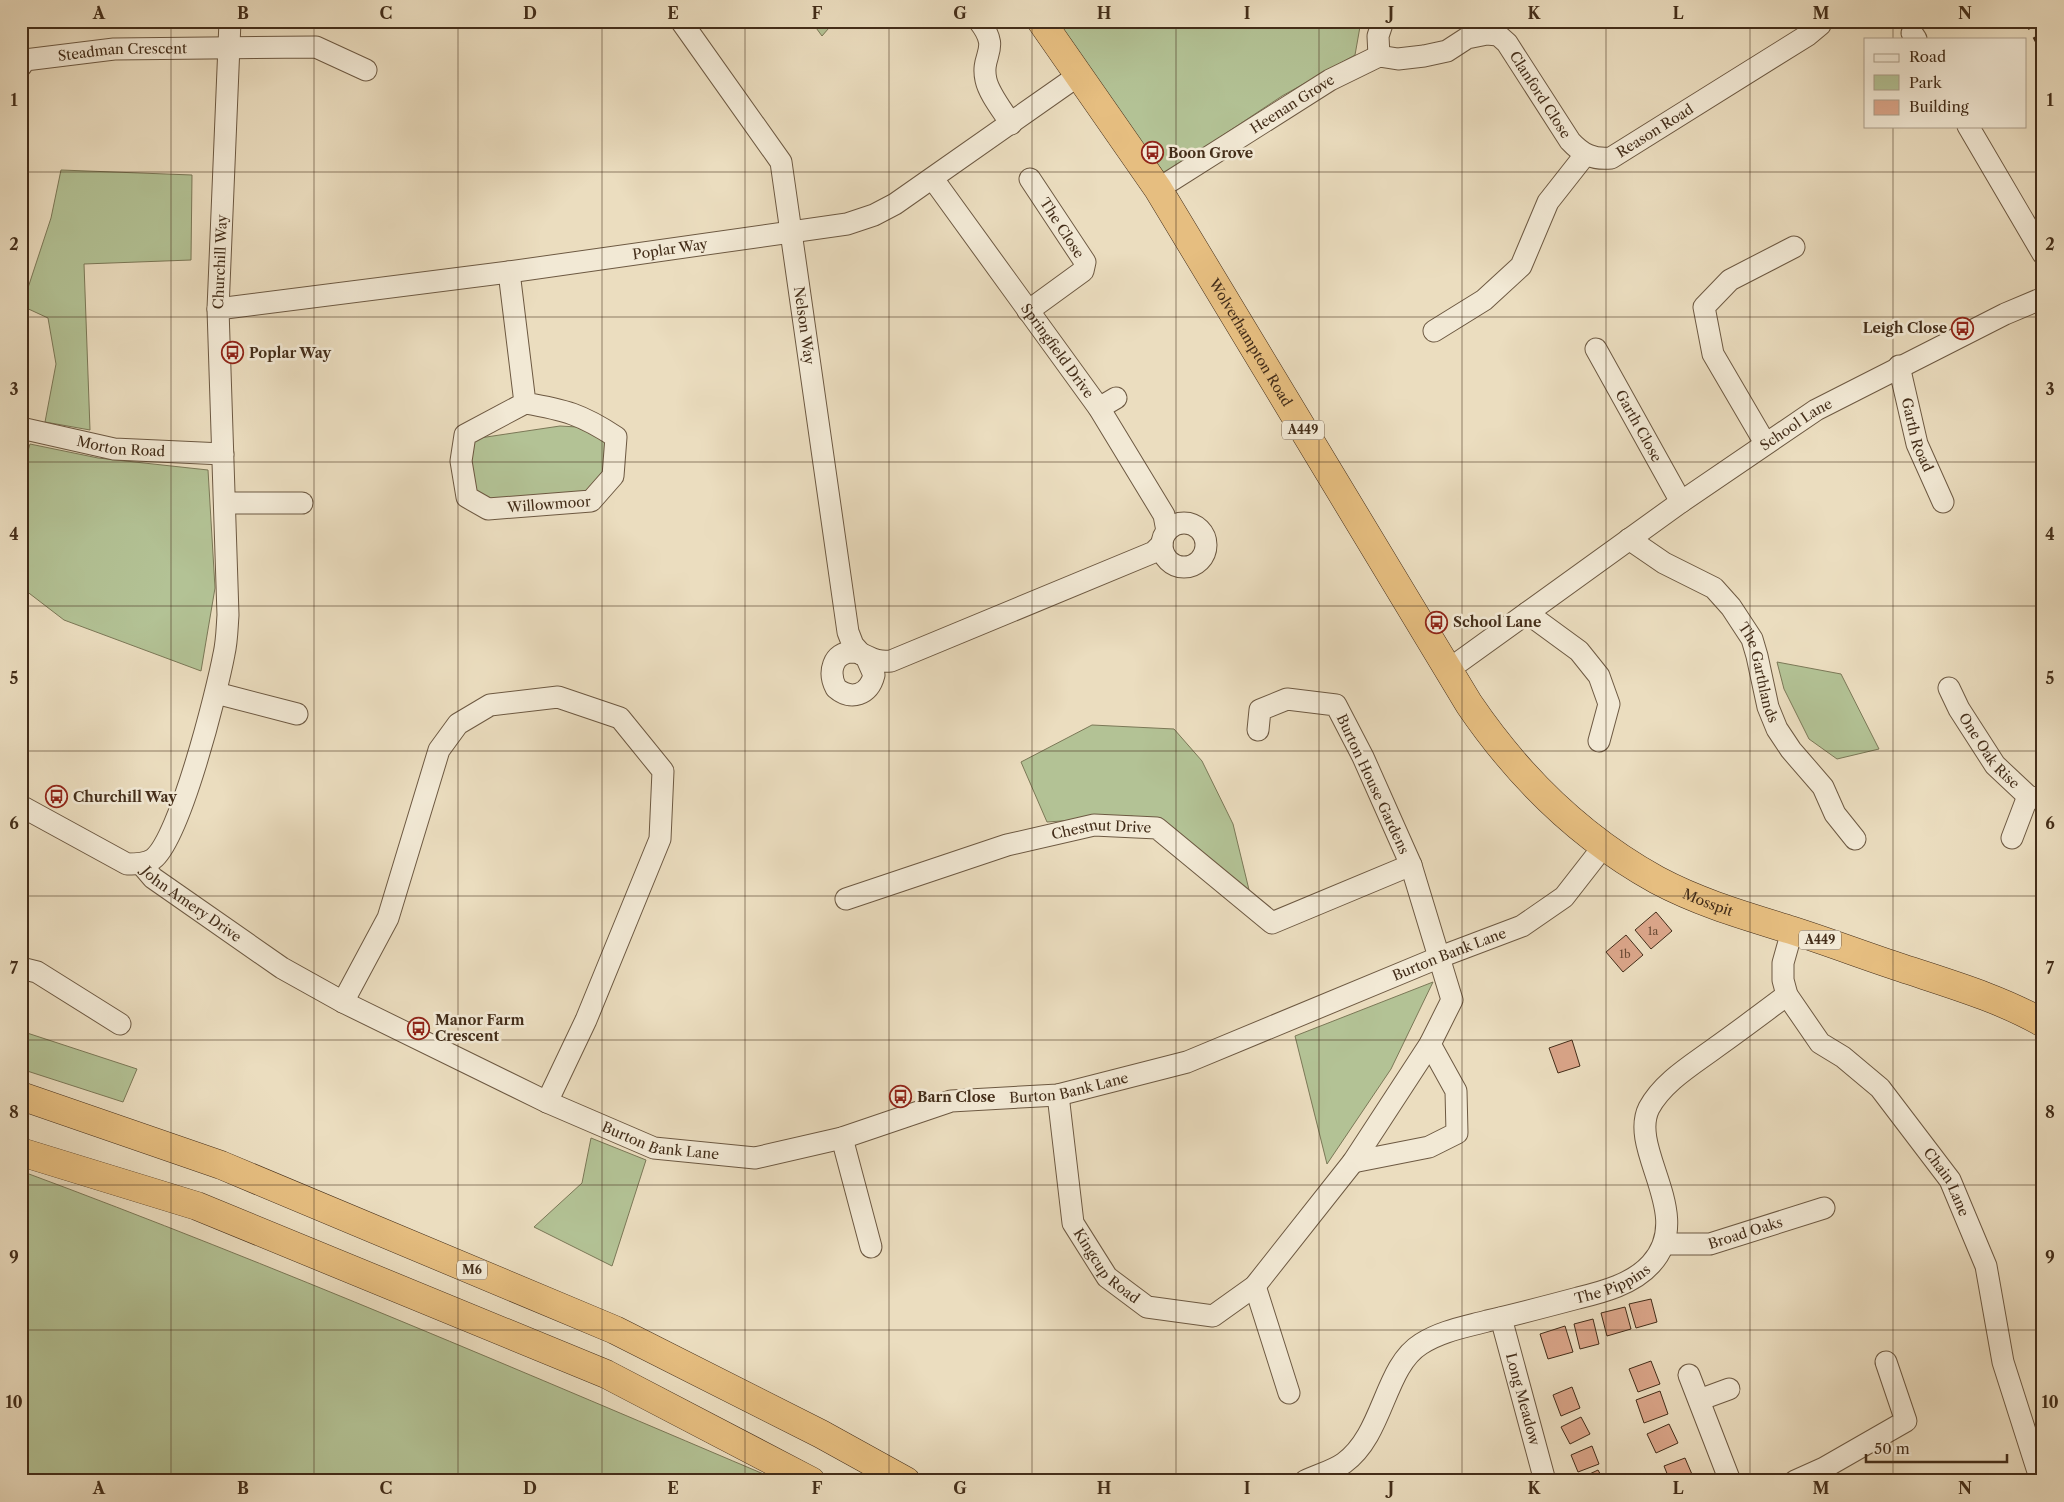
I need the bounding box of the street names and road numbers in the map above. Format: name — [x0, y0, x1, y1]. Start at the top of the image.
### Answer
street label: Steadman Crescent — [57, 39, 187, 65]
street label: Clanford Close — [1506, 48, 1575, 142]
street label: Heenan Grove — [1247, 70, 1338, 137]
street label: Reason Road — [1613, 100, 1697, 161]
street label: The Close — [1036, 194, 1088, 262]
street label: Churchill Way — [209, 214, 231, 310]
street label: Poplar Way — [631, 235, 709, 263]
street label: Wolverhampton Road — [1205, 274, 1296, 410]
street label: Nelson Way — [790, 285, 819, 366]
street label: Springfield Drive — [1017, 300, 1098, 402]
street label: Garth Close — [1612, 387, 1666, 465]
street label: School Lane — [1756, 394, 1835, 455]
street label: Garth Road — [1898, 396, 1937, 475]
road number: A449 — [1282, 420, 1324, 440]
street label: Morton Road — [75, 432, 166, 460]
street label: Willowmoor — [505, 492, 591, 517]
street label: The Garthlands — [1735, 619, 1782, 725]
street label: One Oak Rise — [1955, 709, 2024, 793]
street label: Burton House Gardens — [1333, 711, 1413, 857]
street label: Chestnut Drive — [1050, 815, 1152, 844]
street label: John Amery Drive — [137, 861, 245, 946]
street label: Mosspit — [1680, 885, 1736, 920]
street label: Burton Bank Lane — [1390, 924, 1509, 985]
road number: A449 — [1799, 930, 1841, 950]
street label: Burton Bank Lane — [1009, 1068, 1130, 1107]
street label: Burton Bank Lane — [599, 1118, 720, 1163]
street label: Chain Lane — [1920, 1144, 1973, 1219]
street label: Broad Oaks — [1706, 1213, 1785, 1253]
street label: Kingcup Road — [1070, 1225, 1144, 1308]
road number: M6 — [457, 1260, 487, 1280]
street label: The Pippins — [1573, 1260, 1654, 1308]
street label: Long Meadow — [1502, 1351, 1544, 1448]

